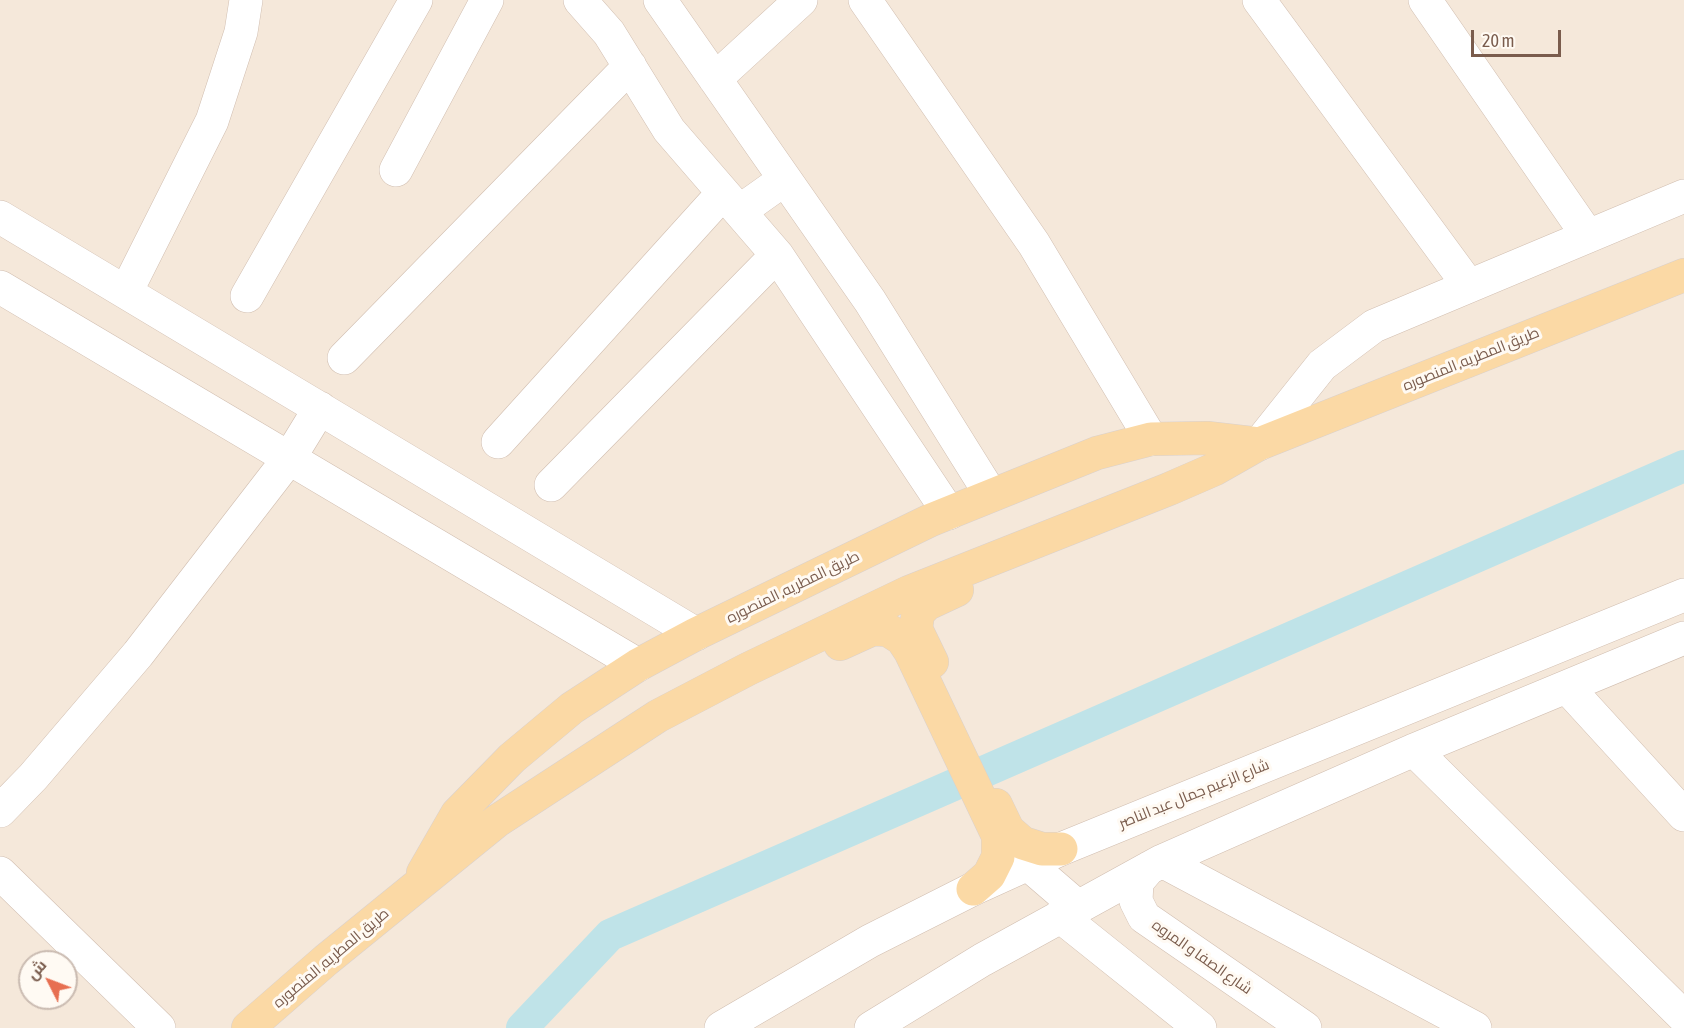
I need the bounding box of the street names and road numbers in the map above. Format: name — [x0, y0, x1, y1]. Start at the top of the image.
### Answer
street label: طريق المطريه, المنصوره — [1400, 323, 1542, 395]
street label: طريق المطريه, المنصوره — [724, 547, 862, 627]
street label: شارع الزعيم جمال عبد الناصر — [1116, 756, 1272, 832]
street label: طريق المطريه, المنصوره — [269, 904, 393, 1012]
street label: شارع الصفا و المروه — [1148, 916, 1256, 998]

